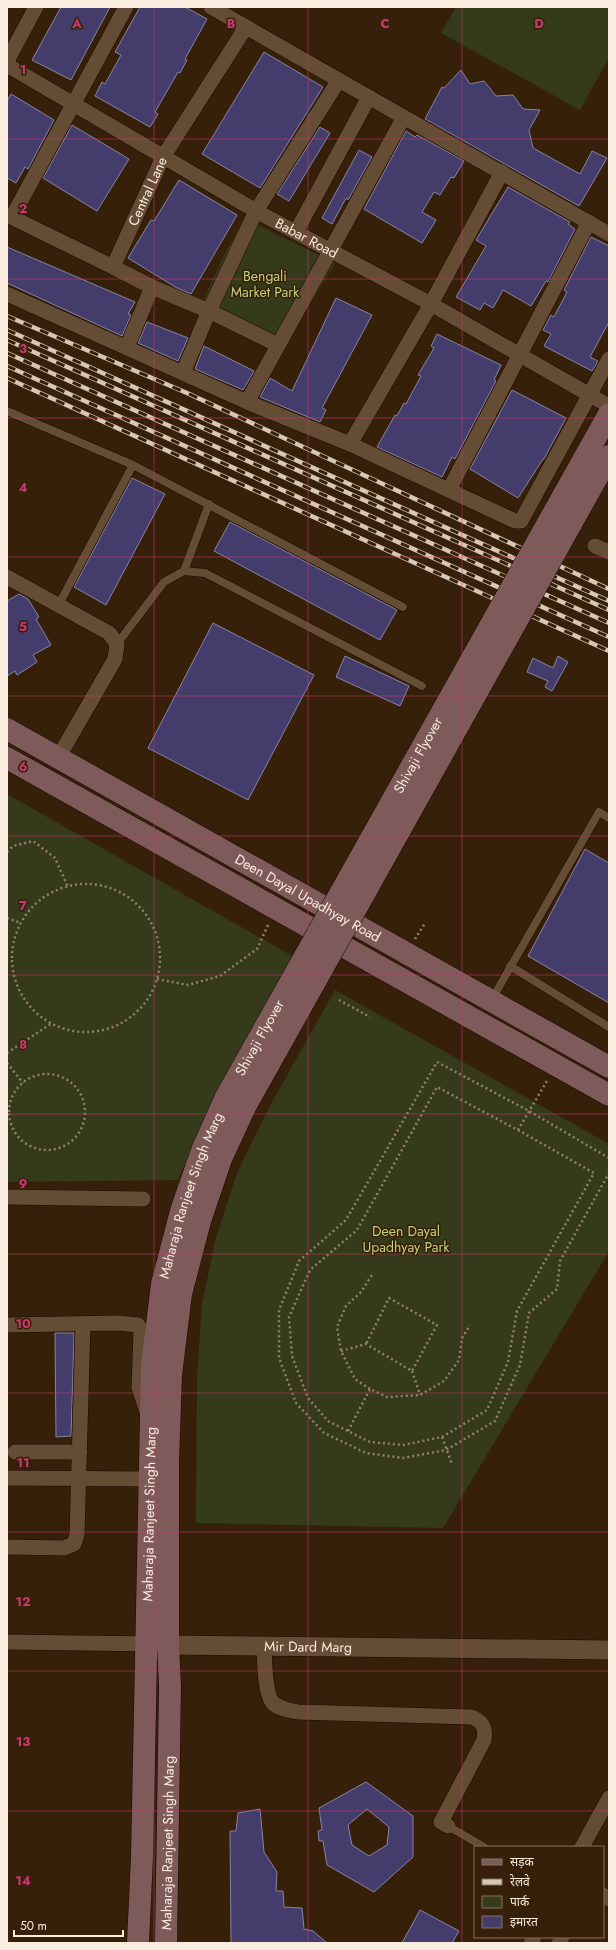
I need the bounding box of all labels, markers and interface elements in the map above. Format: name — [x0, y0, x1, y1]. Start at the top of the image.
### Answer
text: A — [71, 14, 82, 33]
text: B — [227, 14, 236, 33]
text: C — [380, 14, 390, 33]
text: D — [534, 14, 544, 33]
text: 1 — [20, 60, 26, 79]
street label: Central Lane — [123, 153, 172, 229]
text: 2 — [19, 199, 27, 218]
street label: Babar Road — [272, 213, 342, 263]
park label: Bengali Market Park — [231, 266, 300, 302]
text: 3 — [19, 339, 27, 358]
text: 4 — [18, 478, 28, 497]
text: 5 — [19, 617, 27, 636]
street label: Shivaji Flyover — [388, 713, 447, 797]
text: 6 — [19, 757, 28, 776]
street label: Deen Dayal Upadhyay Road — [231, 849, 384, 947]
text: 7 — [19, 896, 27, 915]
street label: Shivaji Flyover — [230, 996, 289, 1079]
text: 8 — [19, 1035, 27, 1054]
street label: Maharaja Ranjeet Singh Marg — [154, 1109, 228, 1281]
text: 9 — [19, 1174, 28, 1193]
park label: Deen Dayal Upadhyay Park — [363, 1221, 450, 1257]
text: 10 — [15, 1314, 31, 1333]
street label: Maharaja Ranjeet Singh Marg — [137, 1427, 161, 1602]
text: 11 — [16, 1453, 30, 1472]
text: 12 — [15, 1592, 31, 1611]
street label: Mir Dard Marg — [264, 1636, 352, 1657]
text: 13 — [16, 1732, 30, 1751]
street label: Maharaja Ranjeet Singh Marg — [156, 1756, 179, 1930]
legend — [474, 1846, 604, 1938]
text: सड़क — [510, 1853, 535, 1871]
text: 14 — [15, 1871, 31, 1890]
text: रेलवे — [510, 1873, 530, 1891]
text: पार्क — [510, 1893, 530, 1911]
scale bar — [14, 1912, 123, 1938]
text: इमारत — [510, 1913, 539, 1931]
text: 50 m — [20, 1917, 47, 1935]

